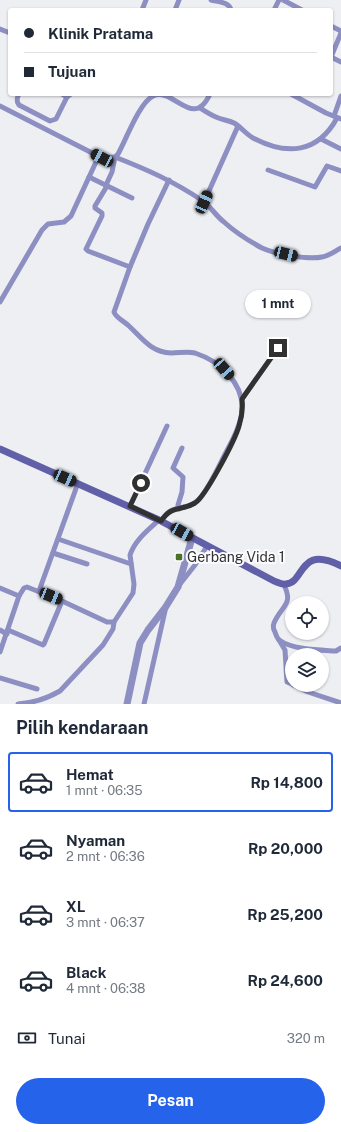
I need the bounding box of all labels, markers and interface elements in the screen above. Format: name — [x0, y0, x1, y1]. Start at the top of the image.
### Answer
text: Klinik Pratama — [48, 25, 153, 42]
text: Tujuan — [48, 63, 96, 80]
car — [89, 147, 115, 169]
car — [194, 189, 214, 215]
car — [273, 245, 299, 263]
callout: 1 mnt — [245, 290, 311, 318]
text: 1 mnt — [261, 296, 295, 311]
route end — [269, 339, 287, 357]
car — [212, 356, 236, 382]
car — [52, 468, 78, 488]
route start — [132, 474, 150, 492]
car — [169, 521, 195, 543]
place label: Gerbang Vida 1 — [187, 549, 285, 565]
marker: Gerbang Vida 1 — [174, 552, 184, 562]
car — [38, 586, 64, 606]
map controls — [285, 596, 329, 692]
button: locate — [285, 596, 329, 640]
button: layers — [285, 648, 329, 692]
text: Pilih kendaraan — [16, 717, 148, 738]
icon: car — [18, 764, 54, 800]
text: Hemat — [66, 766, 114, 783]
text: Rp 14,800 — [250, 774, 323, 791]
text: 1 mnt · 06:35 — [66, 783, 143, 798]
icon: car — [18, 830, 54, 866]
text: Nyaman — [66, 832, 125, 849]
text: Rp 20,000 — [248, 840, 323, 857]
text: 2 mnt · 06:36 — [66, 849, 145, 864]
icon: car — [18, 896, 54, 932]
text: XL — [66, 898, 85, 915]
text: Rp 25,200 — [247, 906, 323, 923]
text: 3 mnt · 06:37 — [66, 915, 145, 930]
icon: car — [18, 962, 54, 998]
text: Black — [66, 964, 106, 981]
text: Rp 24,600 — [247, 972, 323, 989]
text: 4 mnt · 06:38 — [66, 981, 146, 996]
icon: cash — [16, 1027, 38, 1049]
text: Tunai — [48, 1030, 86, 1047]
text: 320 m — [287, 1031, 325, 1046]
button: Pesan — [16, 1078, 325, 1124]

